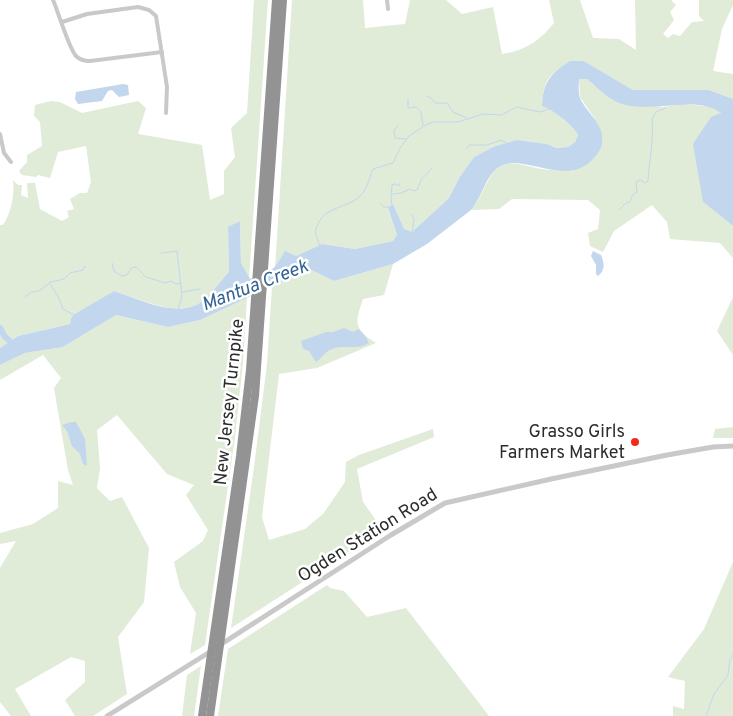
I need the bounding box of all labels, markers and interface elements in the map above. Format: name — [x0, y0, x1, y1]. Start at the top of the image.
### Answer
water label: Mantua Creek — [198, 255, 312, 317]
street label: New Jersey Turnpike — [210, 318, 250, 486]
place label: Grasso Girls Farmers Market — [499, 421, 625, 465]
marker: Grasso Girls Farmers Market — [629, 436, 641, 448]
street label: Ogden Station Road — [294, 484, 442, 588]

